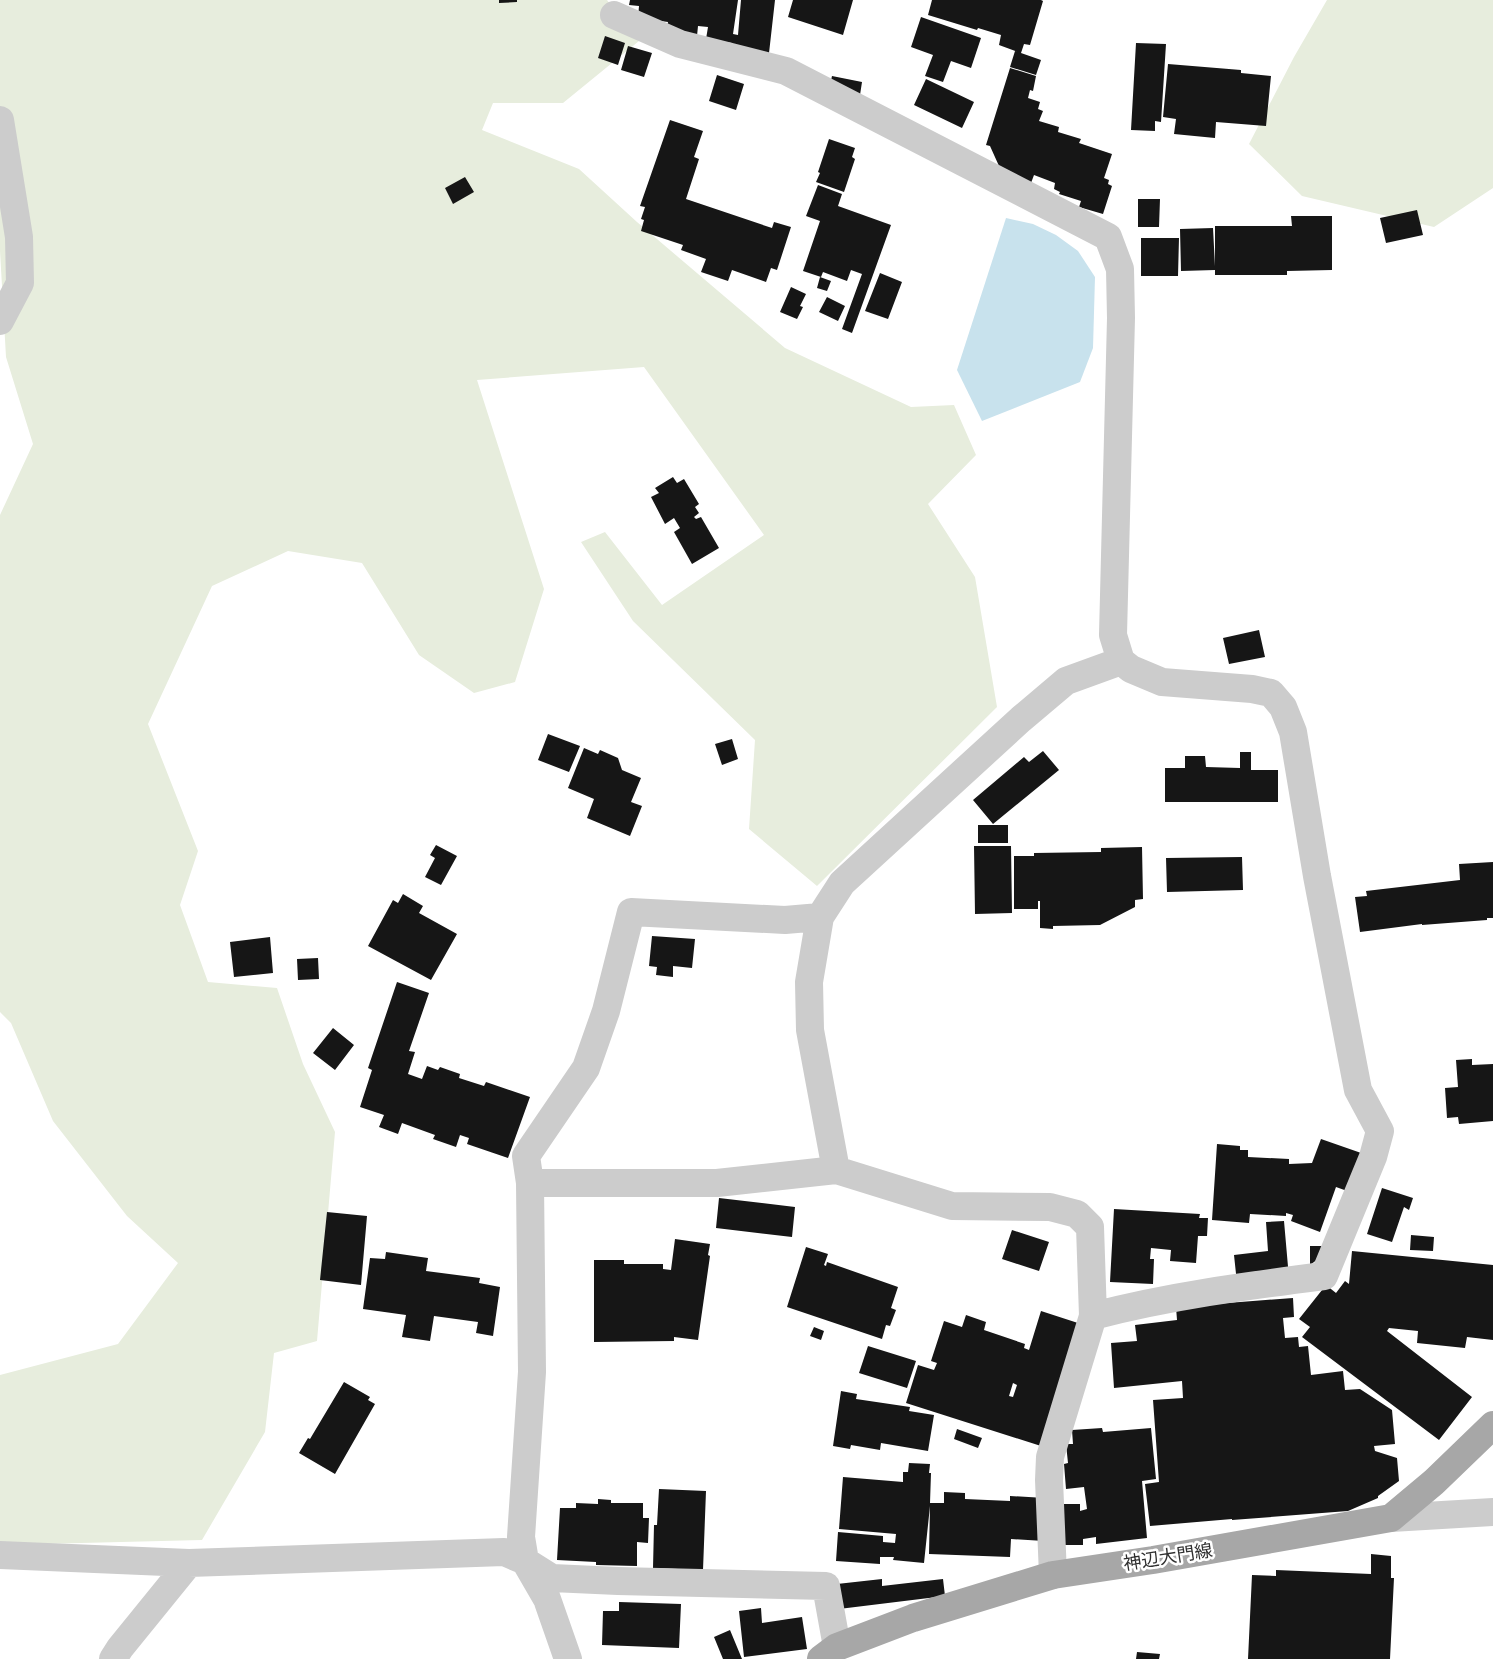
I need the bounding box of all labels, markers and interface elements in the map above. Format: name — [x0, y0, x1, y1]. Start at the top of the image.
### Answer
street label: 神辺大門線 — [1122, 1540, 1214, 1574]

